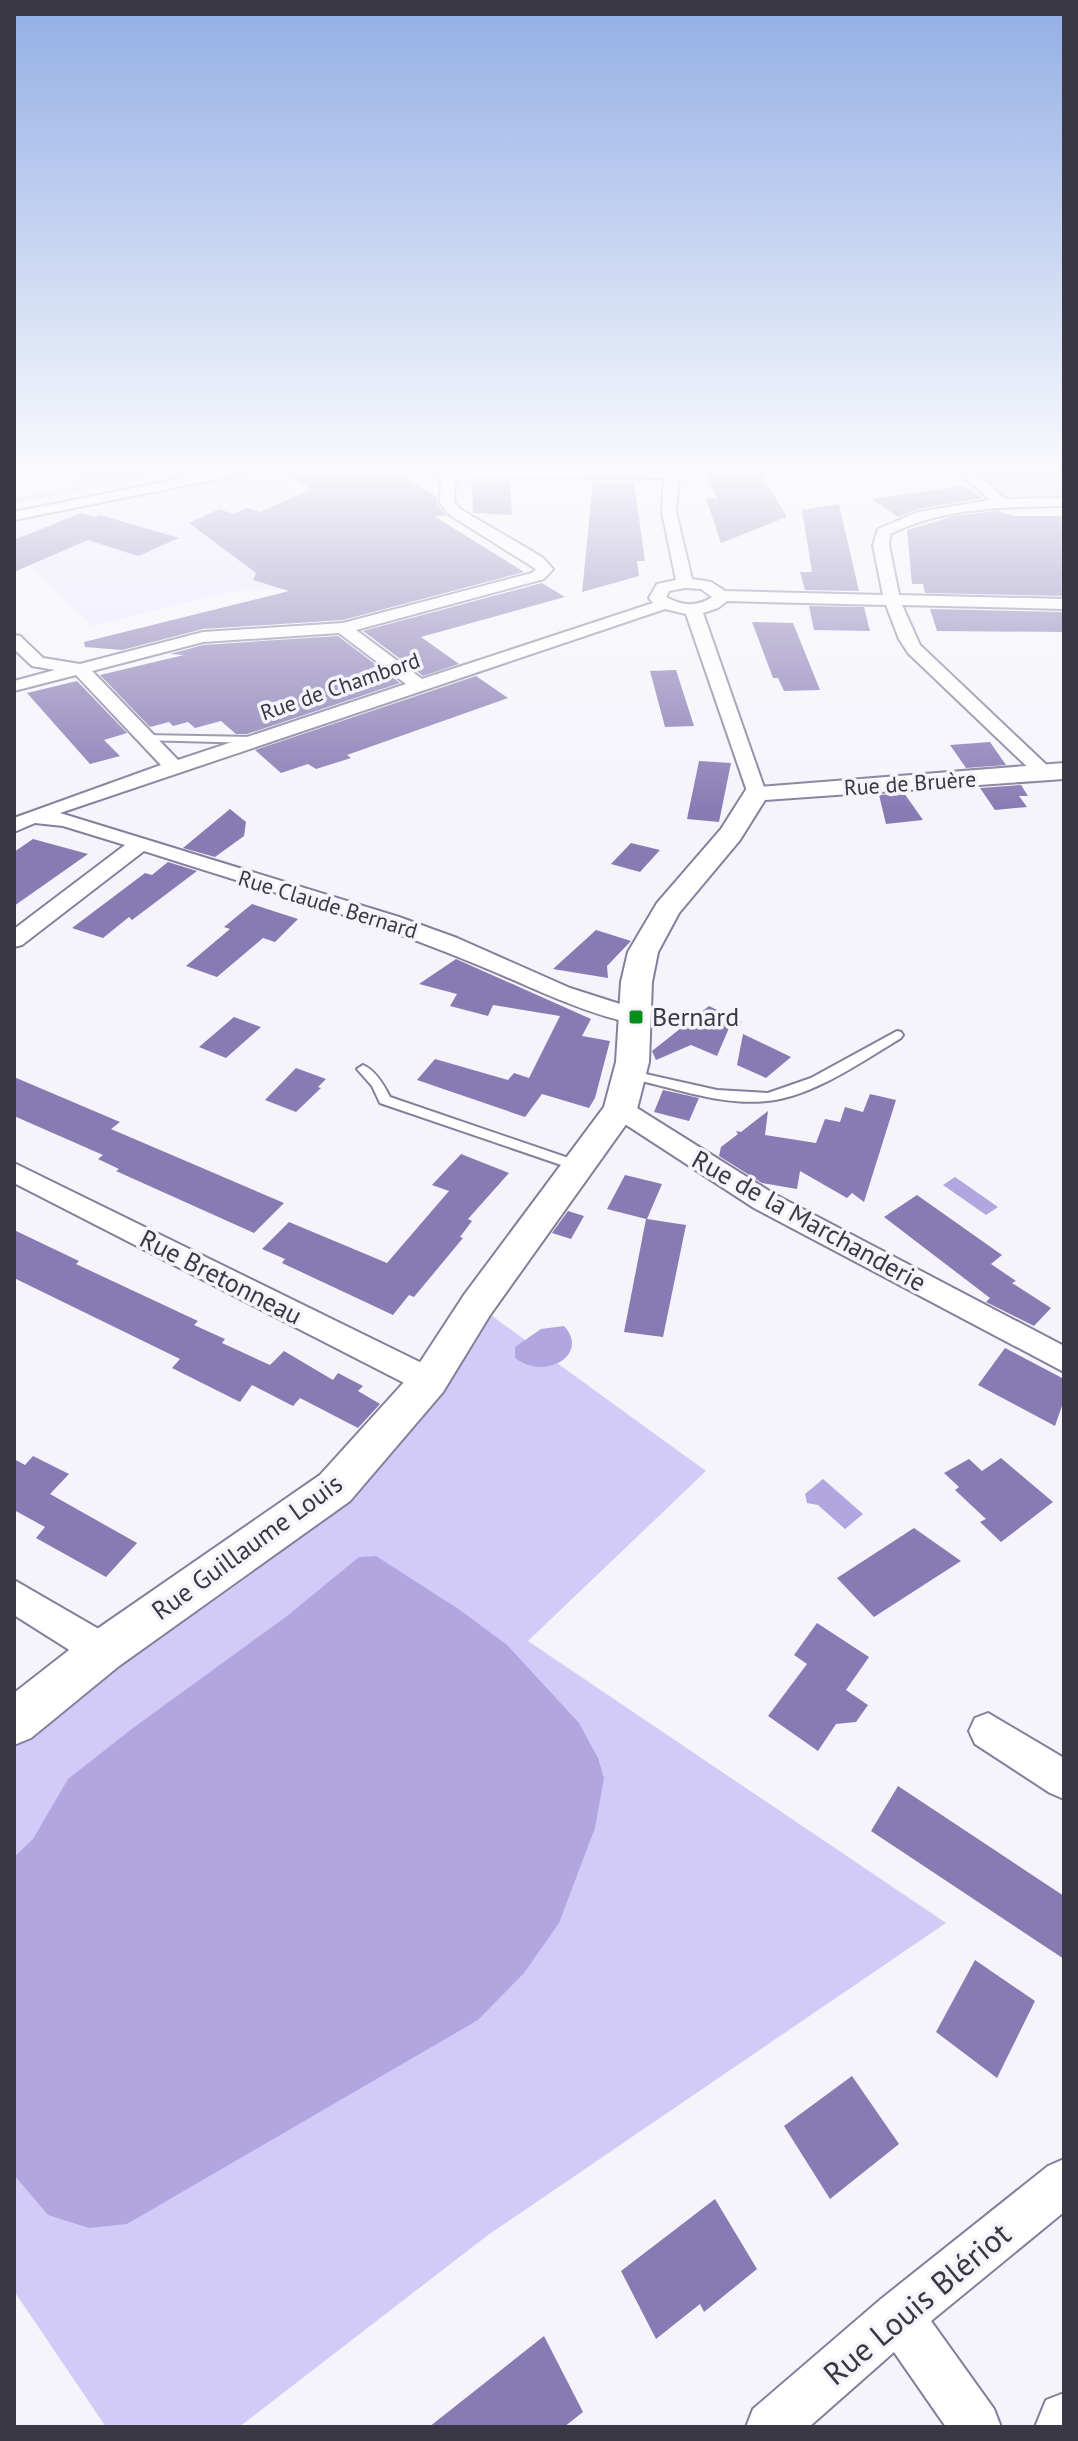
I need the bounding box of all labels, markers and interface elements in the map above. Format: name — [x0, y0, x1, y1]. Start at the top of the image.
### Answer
street label: Rue de Chambord — [256, 646, 424, 726]
street label: Rue de Bruère — [843, 764, 977, 802]
street label: Rue Claude Bernard — [235, 863, 421, 945]
place label: Bernard — [652, 1000, 739, 1033]
marker: Bernard — [627, 1008, 645, 1026]
street label: Rue de la Marchanderie — [686, 1142, 932, 1299]
street label: Rue Bretonneau — [135, 1222, 308, 1332]
street label: Rue Guillaume Louis — [145, 1466, 348, 1627]
street label: Rue Louis Blériot — [814, 2212, 1019, 2394]

